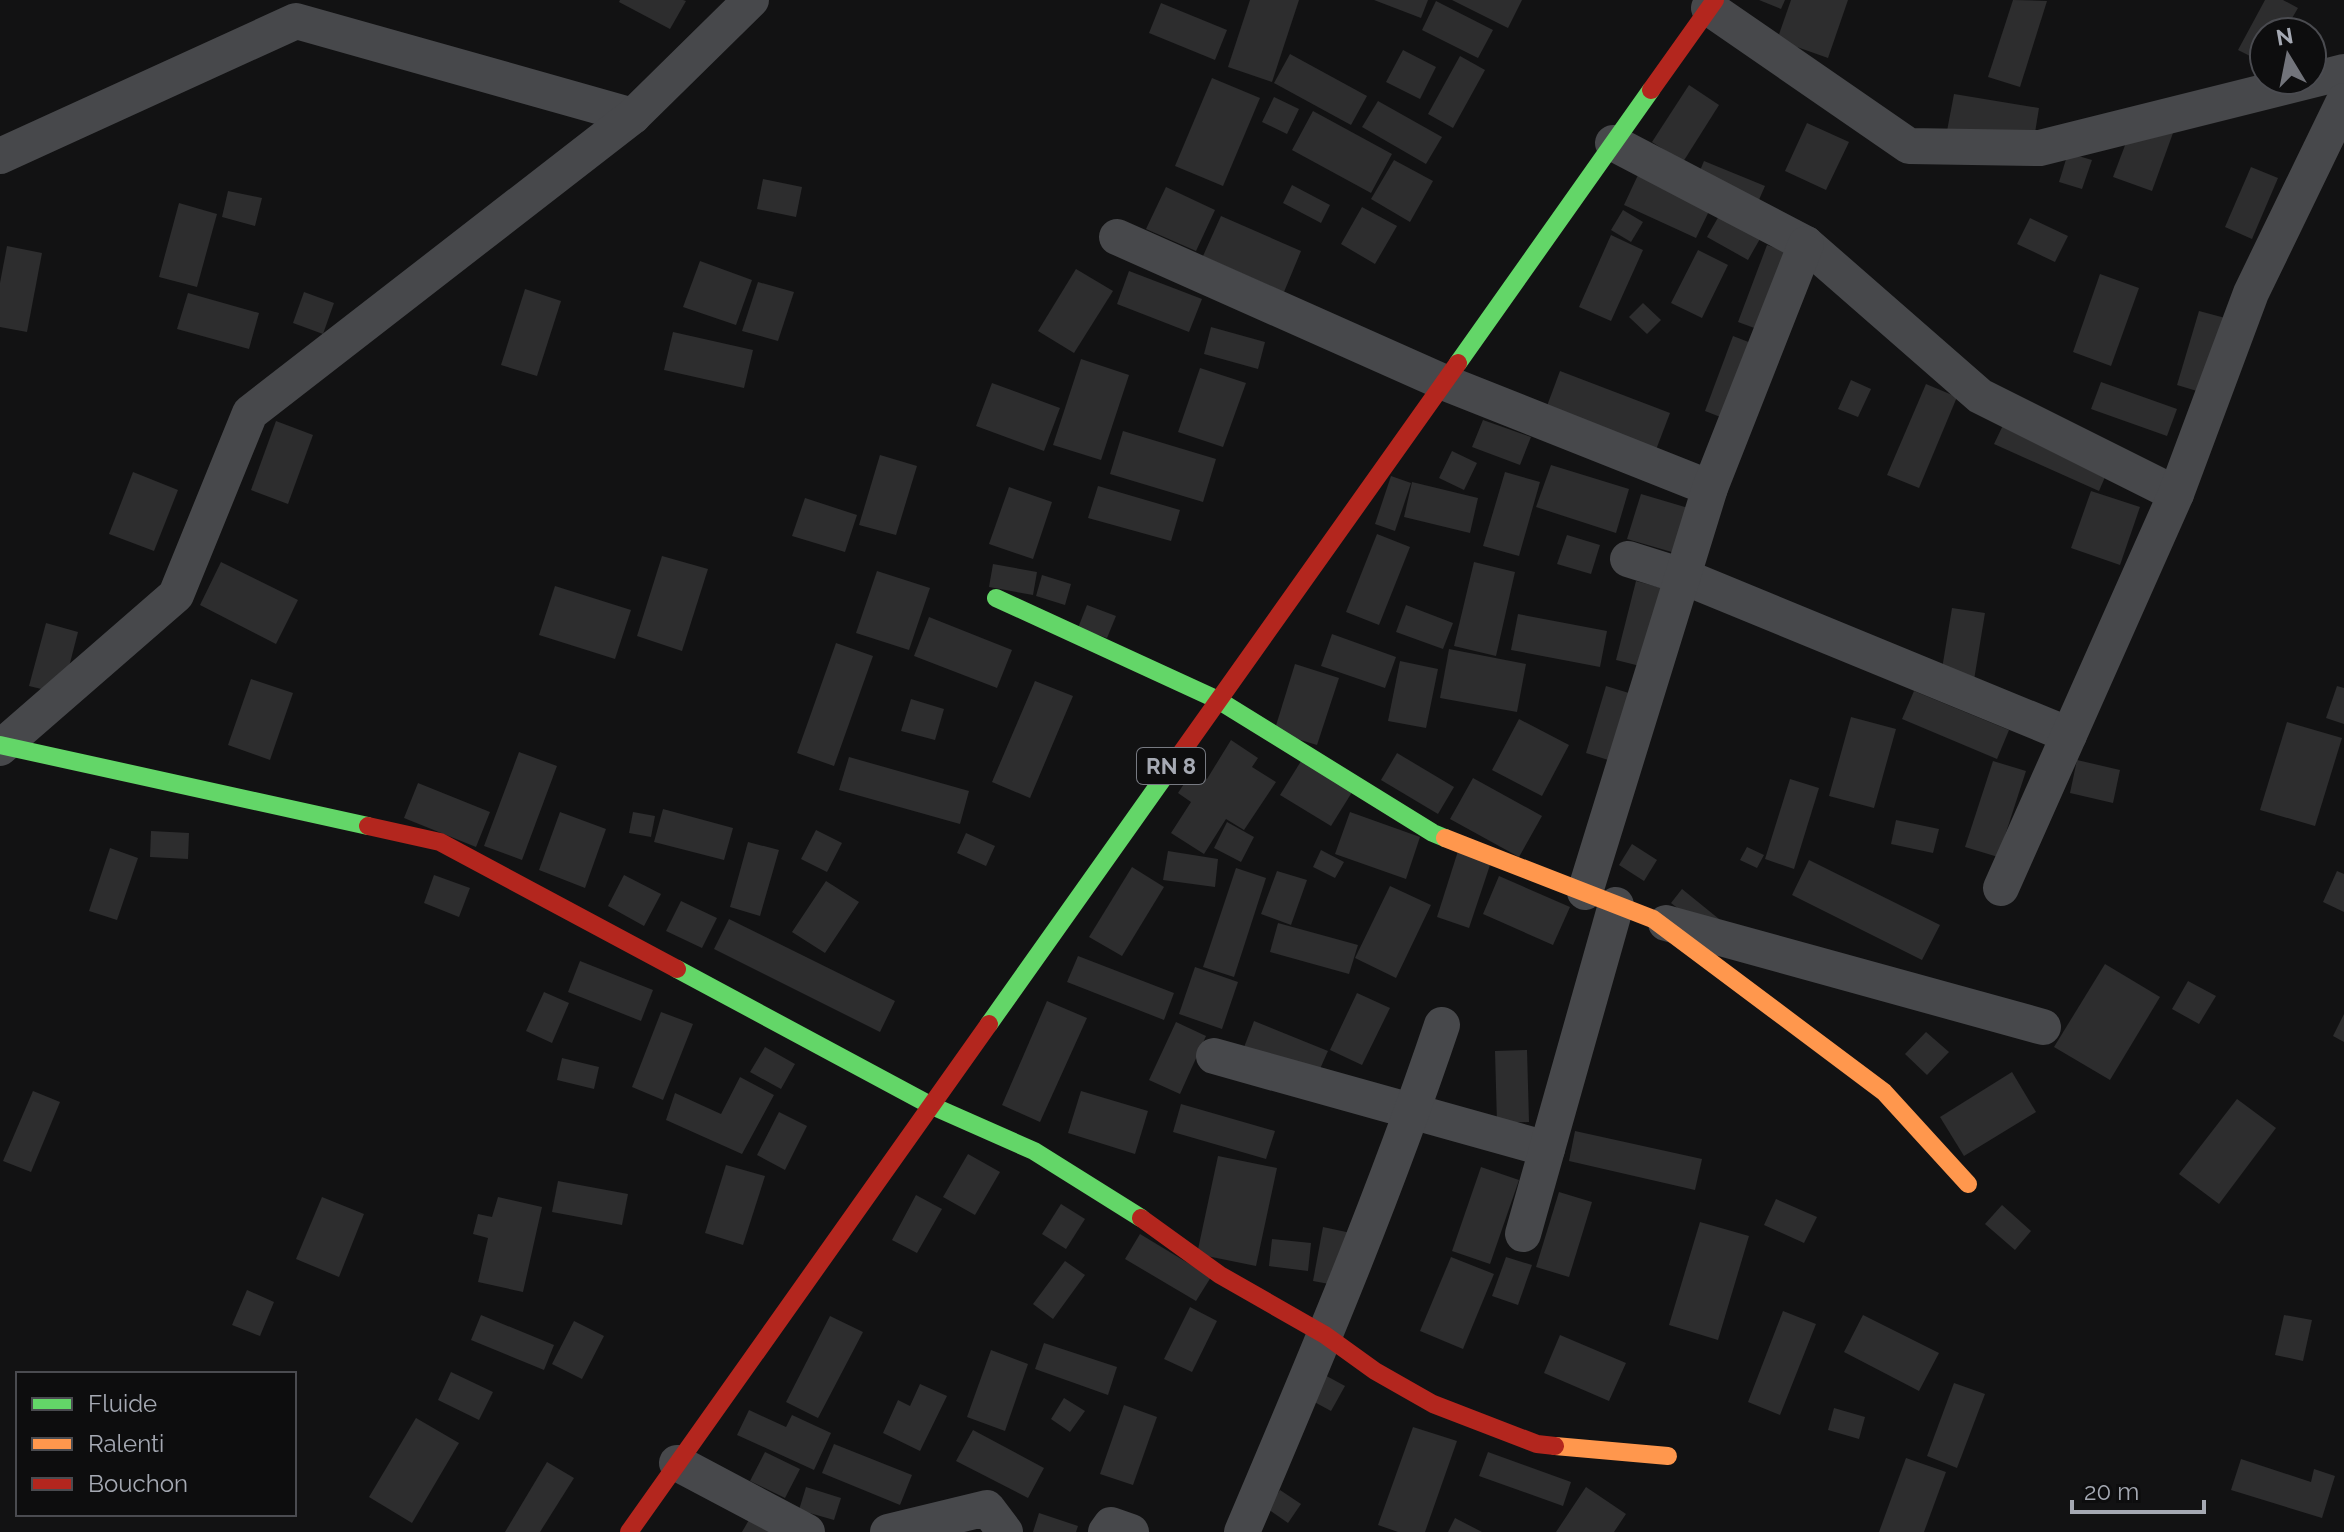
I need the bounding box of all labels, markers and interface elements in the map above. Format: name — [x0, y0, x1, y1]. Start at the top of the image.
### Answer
north arrow — [2248, 16, 2328, 96]
text: N — [2274, 22, 2295, 51]
road number: RN 8 — [1137, 748, 1205, 784]
legend — [16, 1372, 296, 1516]
text: Fluide — [88, 1389, 157, 1418]
text: Ralenti — [88, 1429, 164, 1458]
scale bar — [2072, 1464, 2204, 1514]
text: Bouchon — [88, 1469, 188, 1498]
text: 20 m — [2084, 1477, 2139, 1506]

